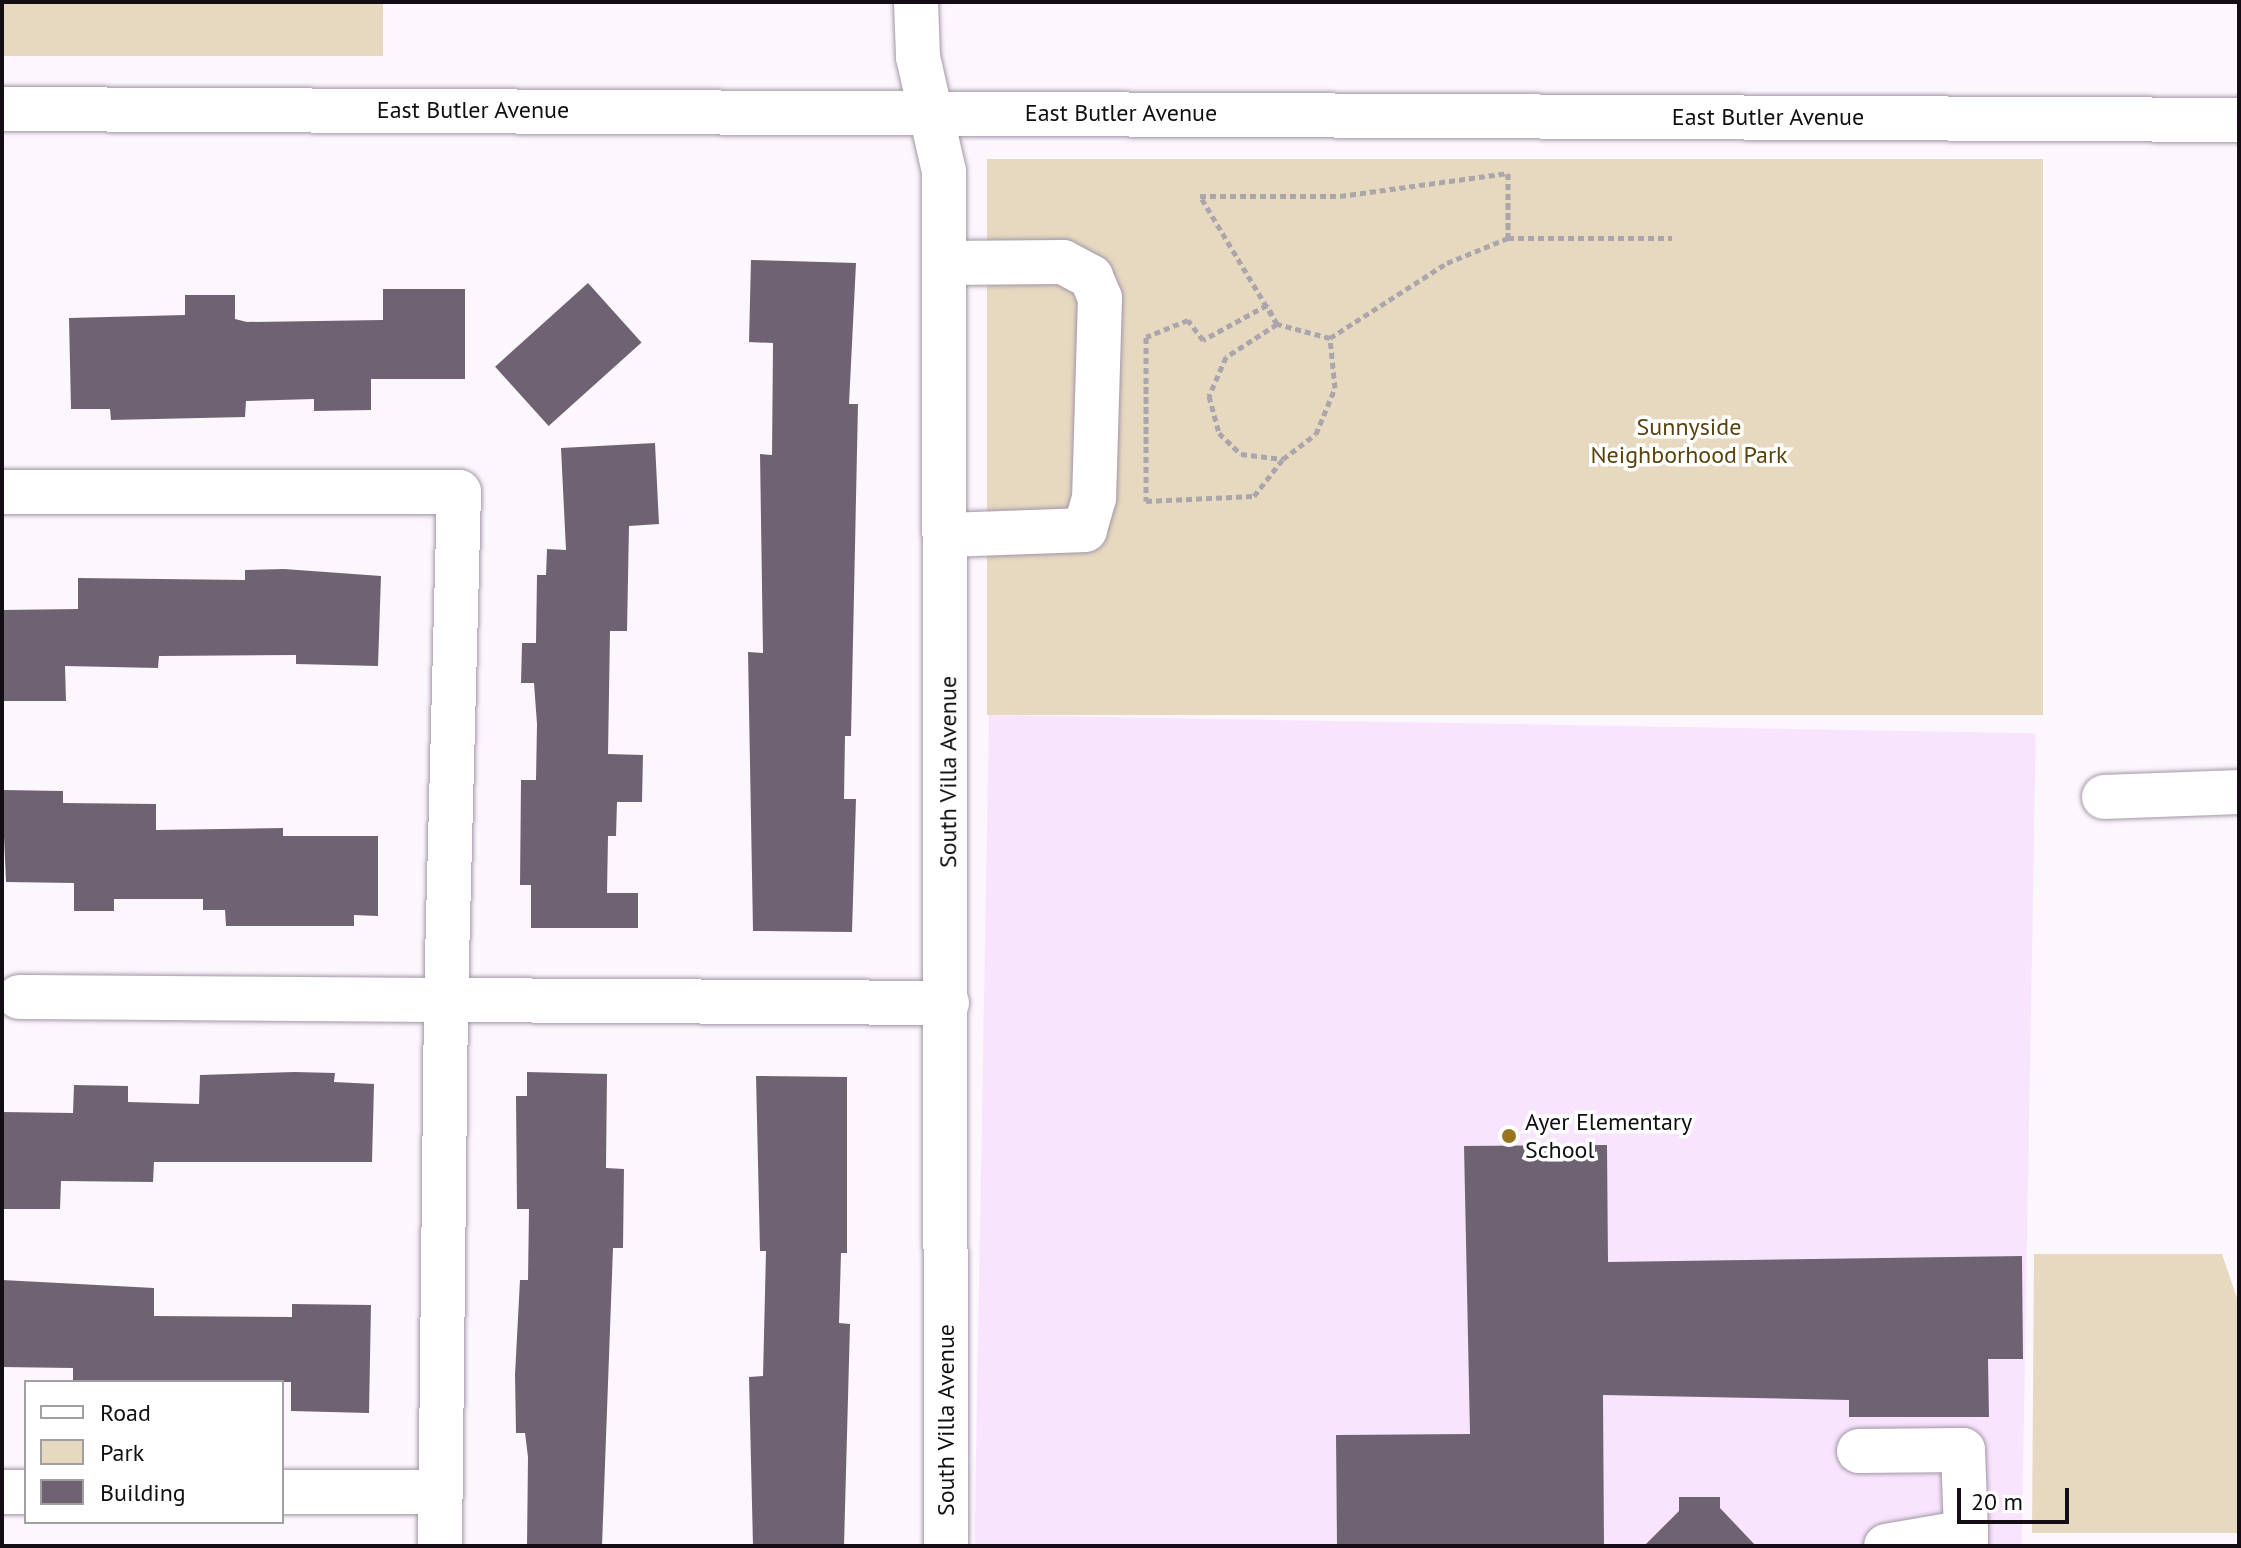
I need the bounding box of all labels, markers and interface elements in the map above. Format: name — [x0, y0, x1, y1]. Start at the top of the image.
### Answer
street label: East Butler Avenue — [376, 96, 570, 124]
street label: East Butler Avenue — [1024, 99, 1218, 127]
street label: East Butler Avenue — [1671, 103, 1865, 131]
park label: Sunnyside Neighborhood Park — [1590, 413, 1788, 469]
street label: South Villa Avenue — [934, 675, 962, 869]
place label: Ayer Elementary School — [1525, 1108, 1692, 1164]
marker: Ayer Elementary School — [1500, 1127, 1518, 1145]
street label: South Villa Avenue — [932, 1323, 960, 1517]
legend — [24, 1380, 284, 1524]
text: Road — [100, 1397, 151, 1428]
text: Park — [100, 1437, 144, 1468]
scale bar — [1961, 1472, 2073, 1522]
text: Building — [100, 1477, 186, 1508]
text: 20 m — [1971, 1486, 2023, 1517]

